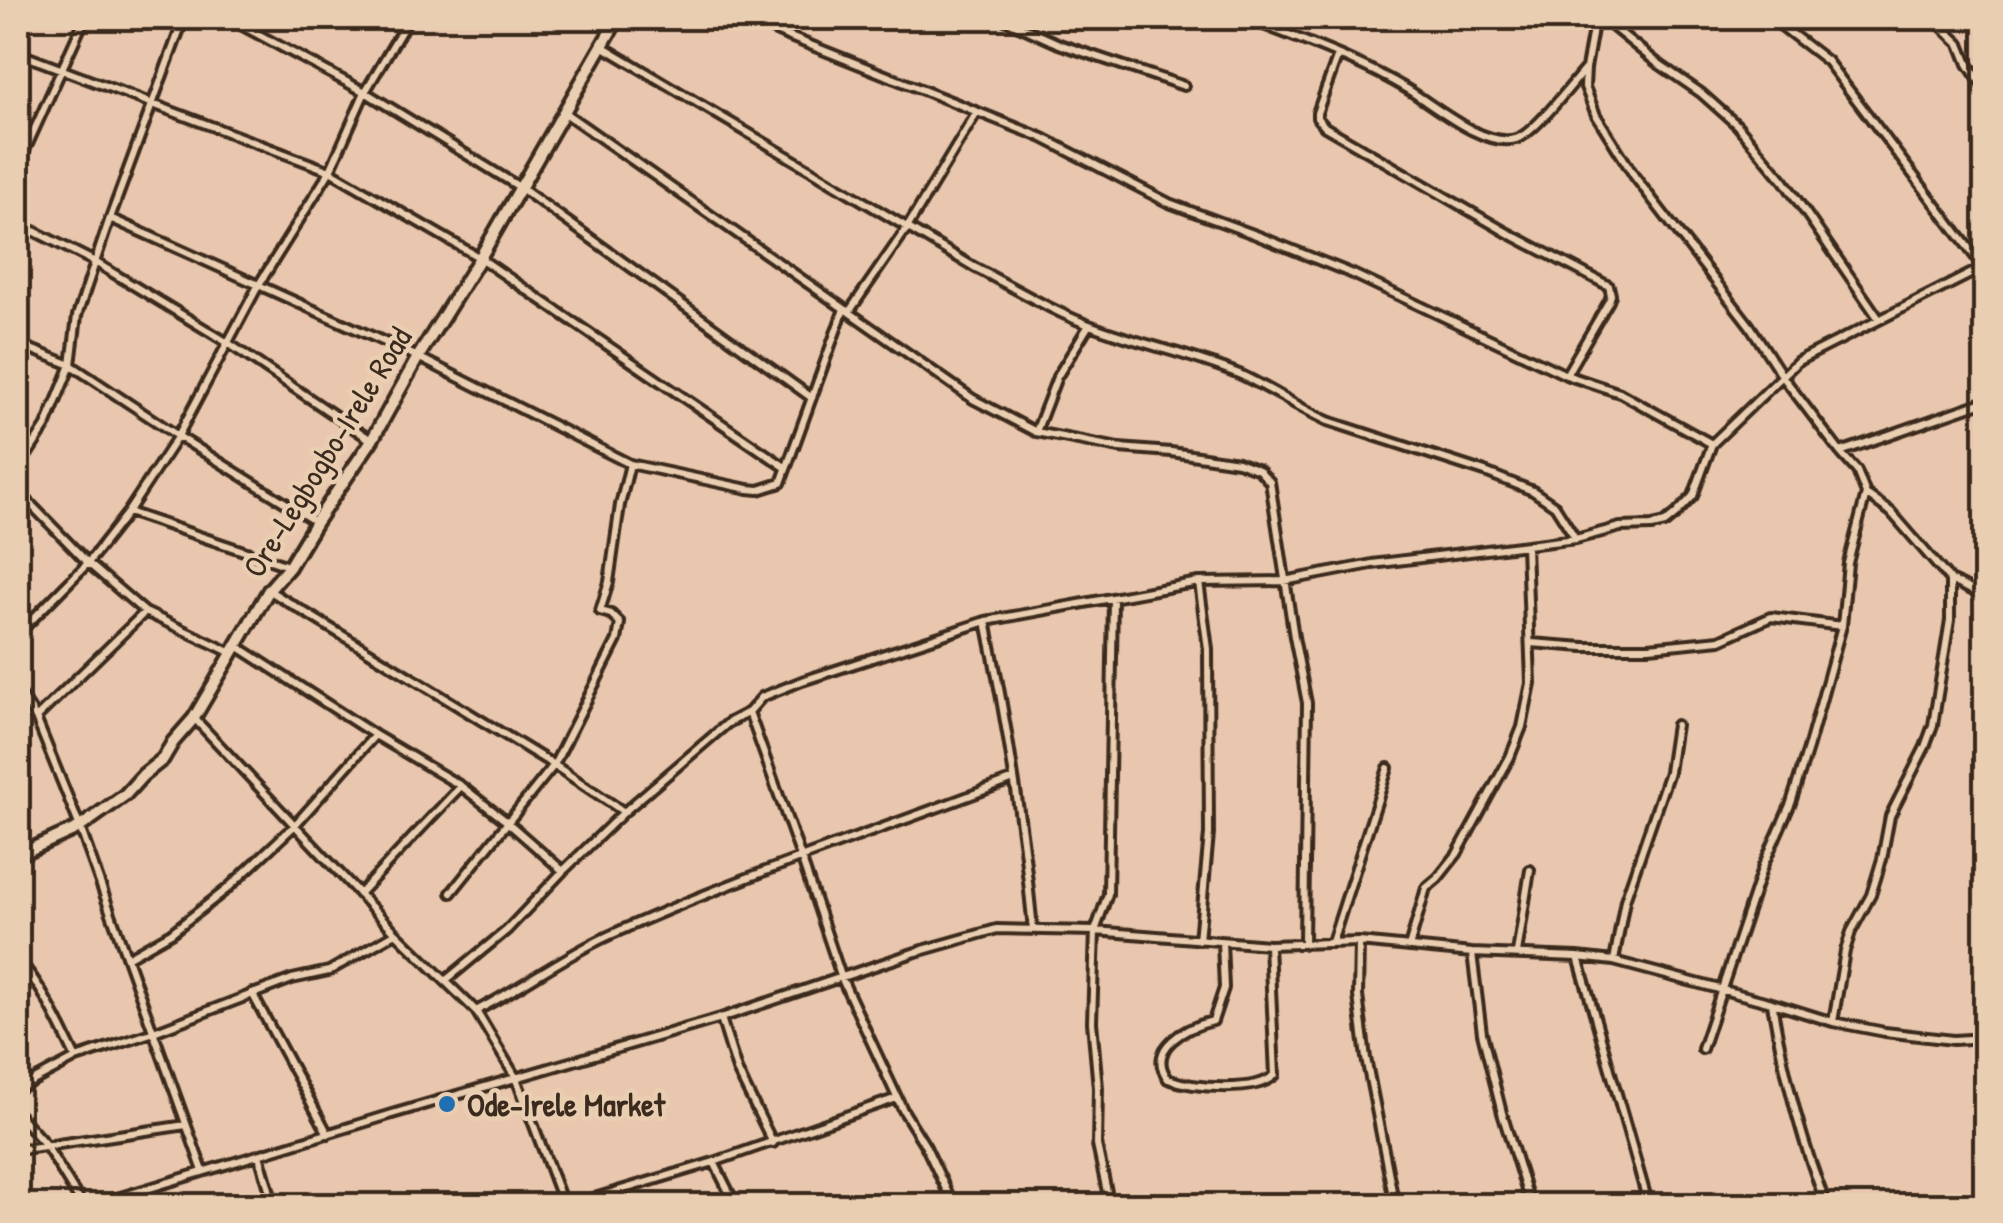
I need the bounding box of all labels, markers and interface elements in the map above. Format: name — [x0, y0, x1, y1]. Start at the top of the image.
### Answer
street label: Ore-Legbogbo-Irele Road — [233, 319, 421, 585]
place label: Ode-Irele Market — [467, 1083, 666, 1126]
marker: Ode-Irele Market — [436, 1093, 458, 1115]

